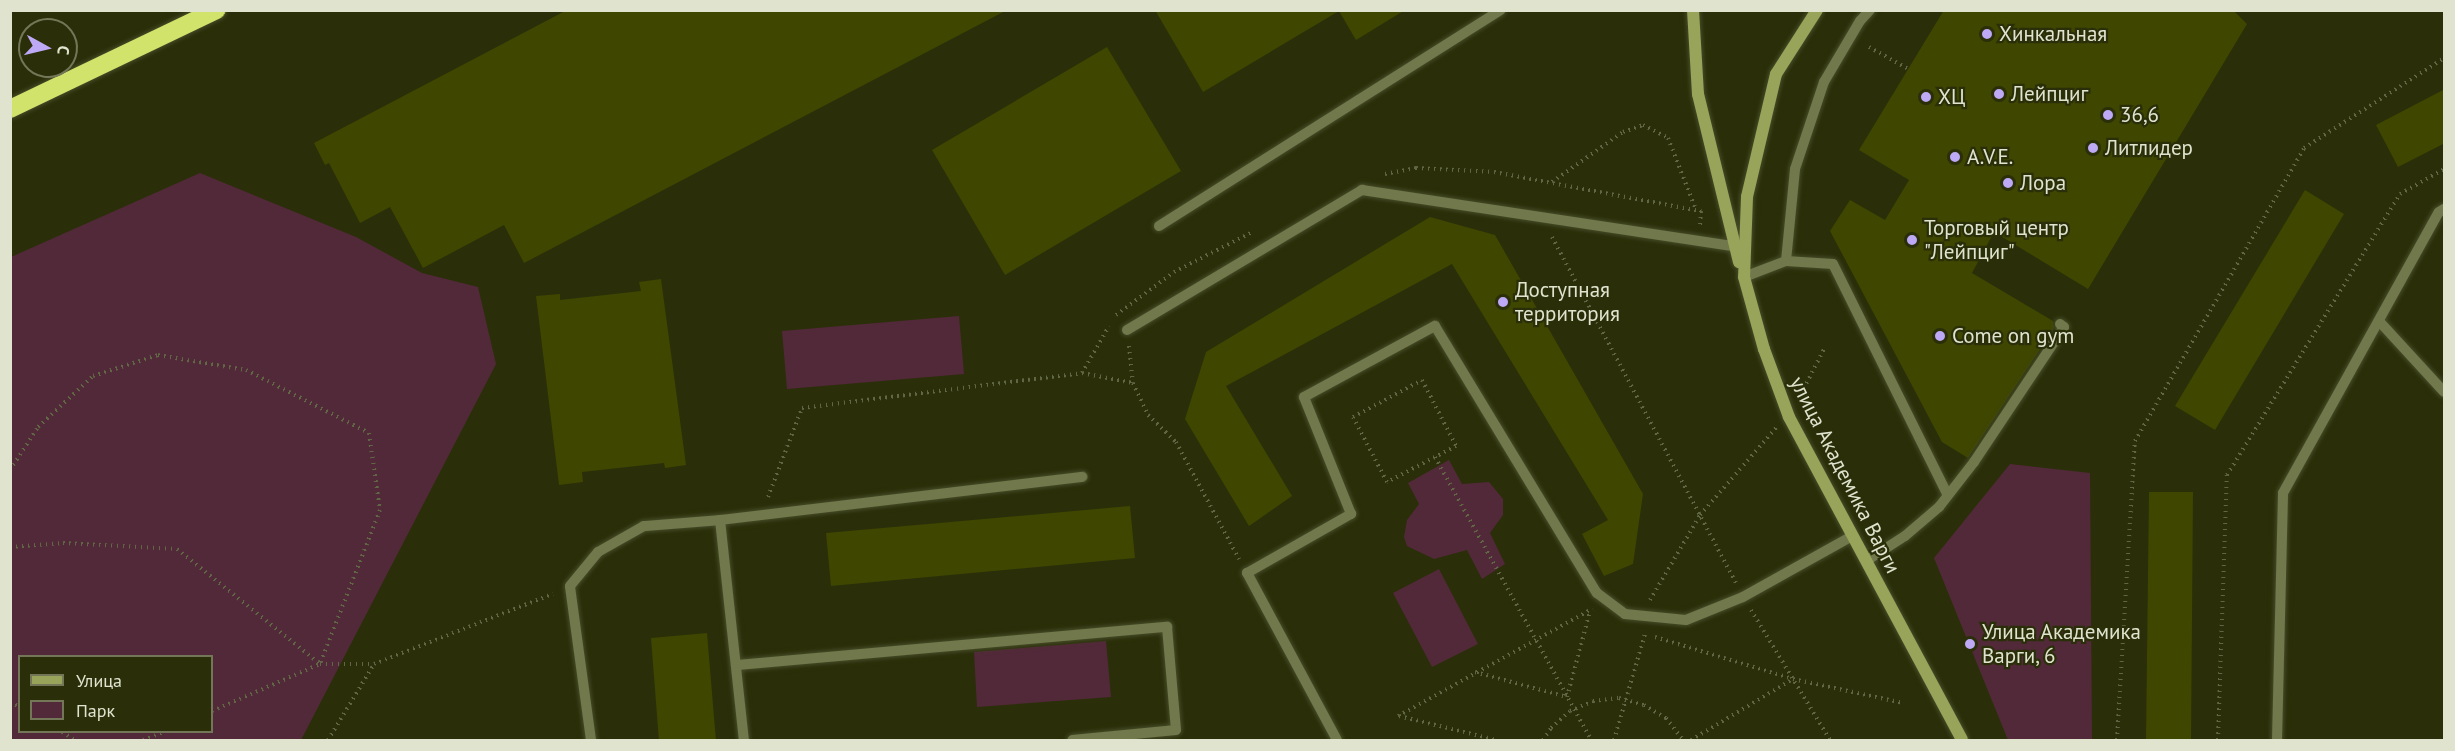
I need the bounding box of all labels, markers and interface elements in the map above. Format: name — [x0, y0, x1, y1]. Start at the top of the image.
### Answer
north arrow — [18, 18, 78, 78]
place label: Хинкальная — [1999, 21, 2107, 47]
marker: Хинкальная — [1980, 27, 1994, 41]
text: С — [53, 44, 74, 56]
place label: Лейпциг — [2011, 81, 2088, 107]
place label: ХЦ — [1938, 84, 1965, 110]
marker: Лейпциг — [1992, 87, 2006, 101]
marker: ХЦ — [1919, 90, 1933, 104]
place label: 36,6 — [2120, 102, 2159, 128]
marker: 36,6 — [2101, 108, 2115, 122]
place label: Литлидер — [2105, 135, 2193, 161]
marker: Литлидер — [2086, 141, 2100, 155]
place label: A.V.E. — [1967, 144, 2013, 170]
marker: A.V.E. — [1948, 150, 1962, 164]
place label: Лора — [2020, 170, 2066, 196]
marker: Лора — [2001, 176, 2015, 190]
place label: Торговый центр "Лейпциг" — [1924, 215, 2069, 265]
marker: Торговый центр "Лейпциг" — [1905, 233, 1919, 247]
place label: Доступная территория — [1515, 277, 1620, 327]
marker: Доступная территория — [1496, 295, 1510, 309]
place label: Come on gym — [1952, 323, 2074, 349]
marker: Come on gym — [1933, 329, 1947, 343]
street label: улица Академика Варги — [1784, 372, 1906, 578]
place label: Улица Академика Варги, 6 — [1982, 619, 2142, 669]
marker: Улица Академика Варги, 6 — [1963, 637, 1977, 651]
legend — [18, 655, 213, 733]
text: Улица — [76, 669, 122, 692]
text: Парк — [76, 699, 115, 722]

